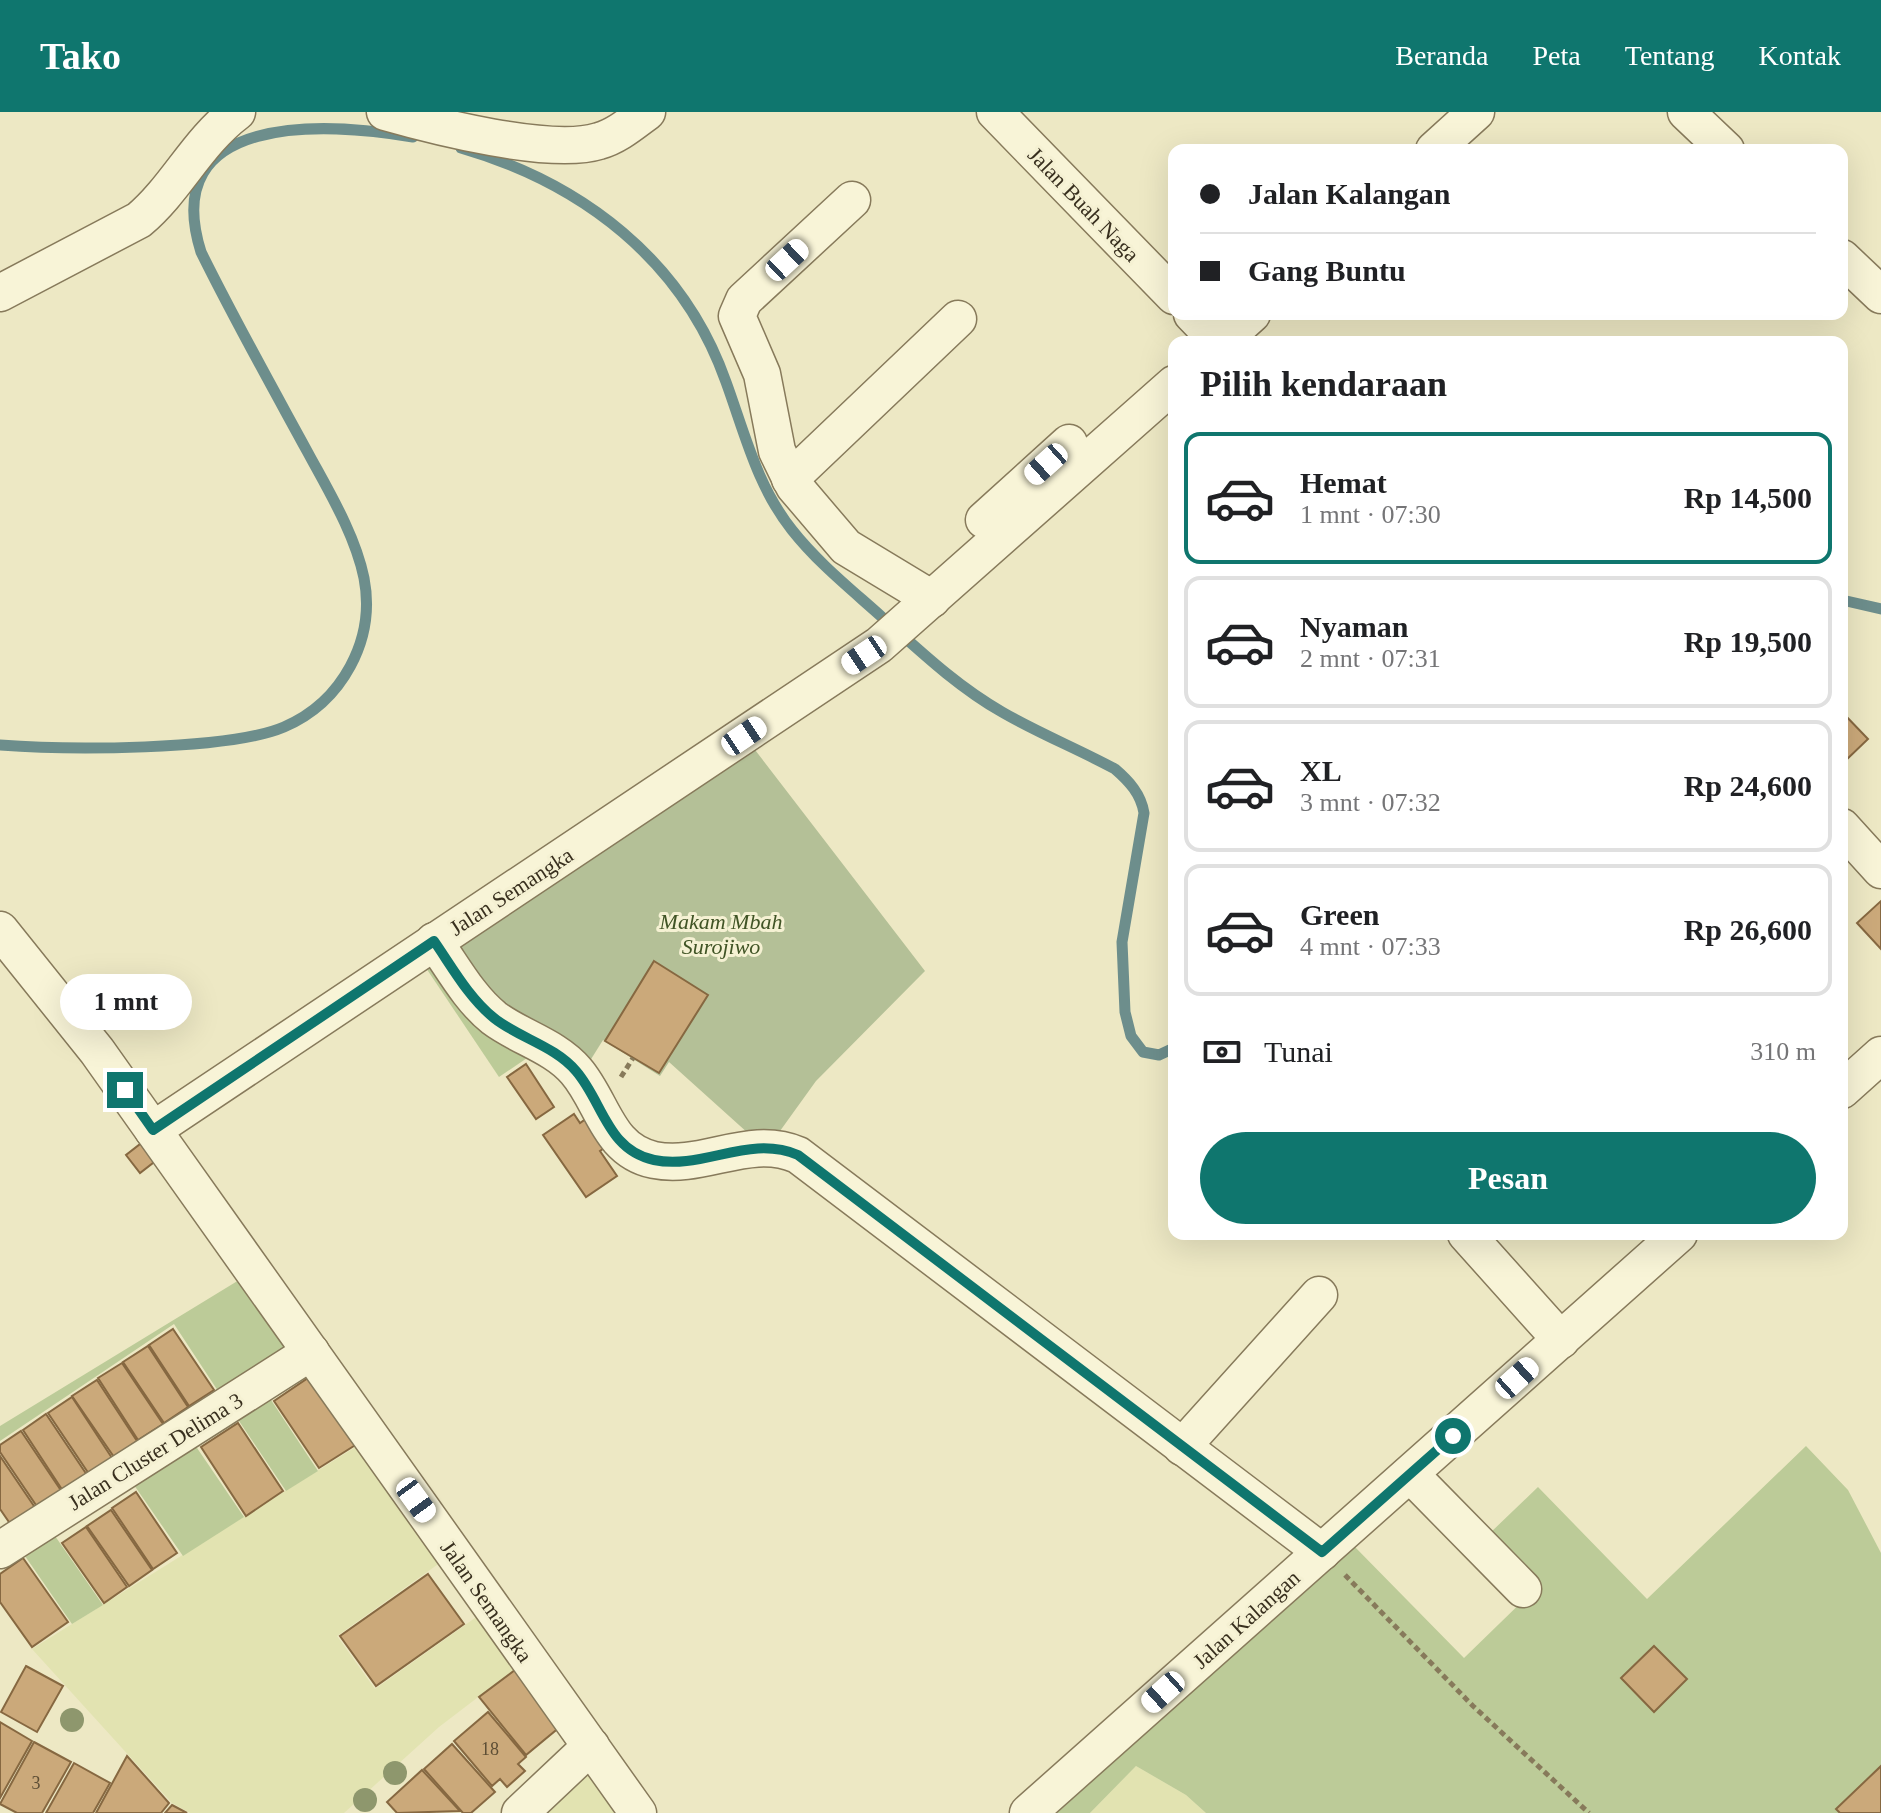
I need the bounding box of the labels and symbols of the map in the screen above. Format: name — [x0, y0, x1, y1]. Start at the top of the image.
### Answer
street label: Jalan Buah Naga — [1023, 142, 1145, 267]
car — [761, 235, 813, 285]
car — [1020, 439, 1072, 489]
car — [837, 632, 891, 678]
car — [717, 713, 771, 759]
street label: Jalan Semangka — [445, 842, 578, 941]
park label: Makam Mbah Surojiwo — [659, 909, 782, 959]
callout: 1 mnt — [59, 974, 191, 1030]
route end — [107, 1072, 143, 1108]
car — [1491, 1353, 1543, 1403]
street label: Jalan Cluster Delima 3 — [63, 1388, 247, 1515]
route start — [1435, 1418, 1471, 1454]
car — [392, 1474, 440, 1526]
street label: Jalan Semangka — [436, 1536, 538, 1667]
street label: Jalan Kalangan — [1188, 1565, 1305, 1674]
car — [1137, 1667, 1189, 1717]
house number: 18 — [481, 1739, 499, 1759]
house number: 3 — [32, 1773, 41, 1793]

